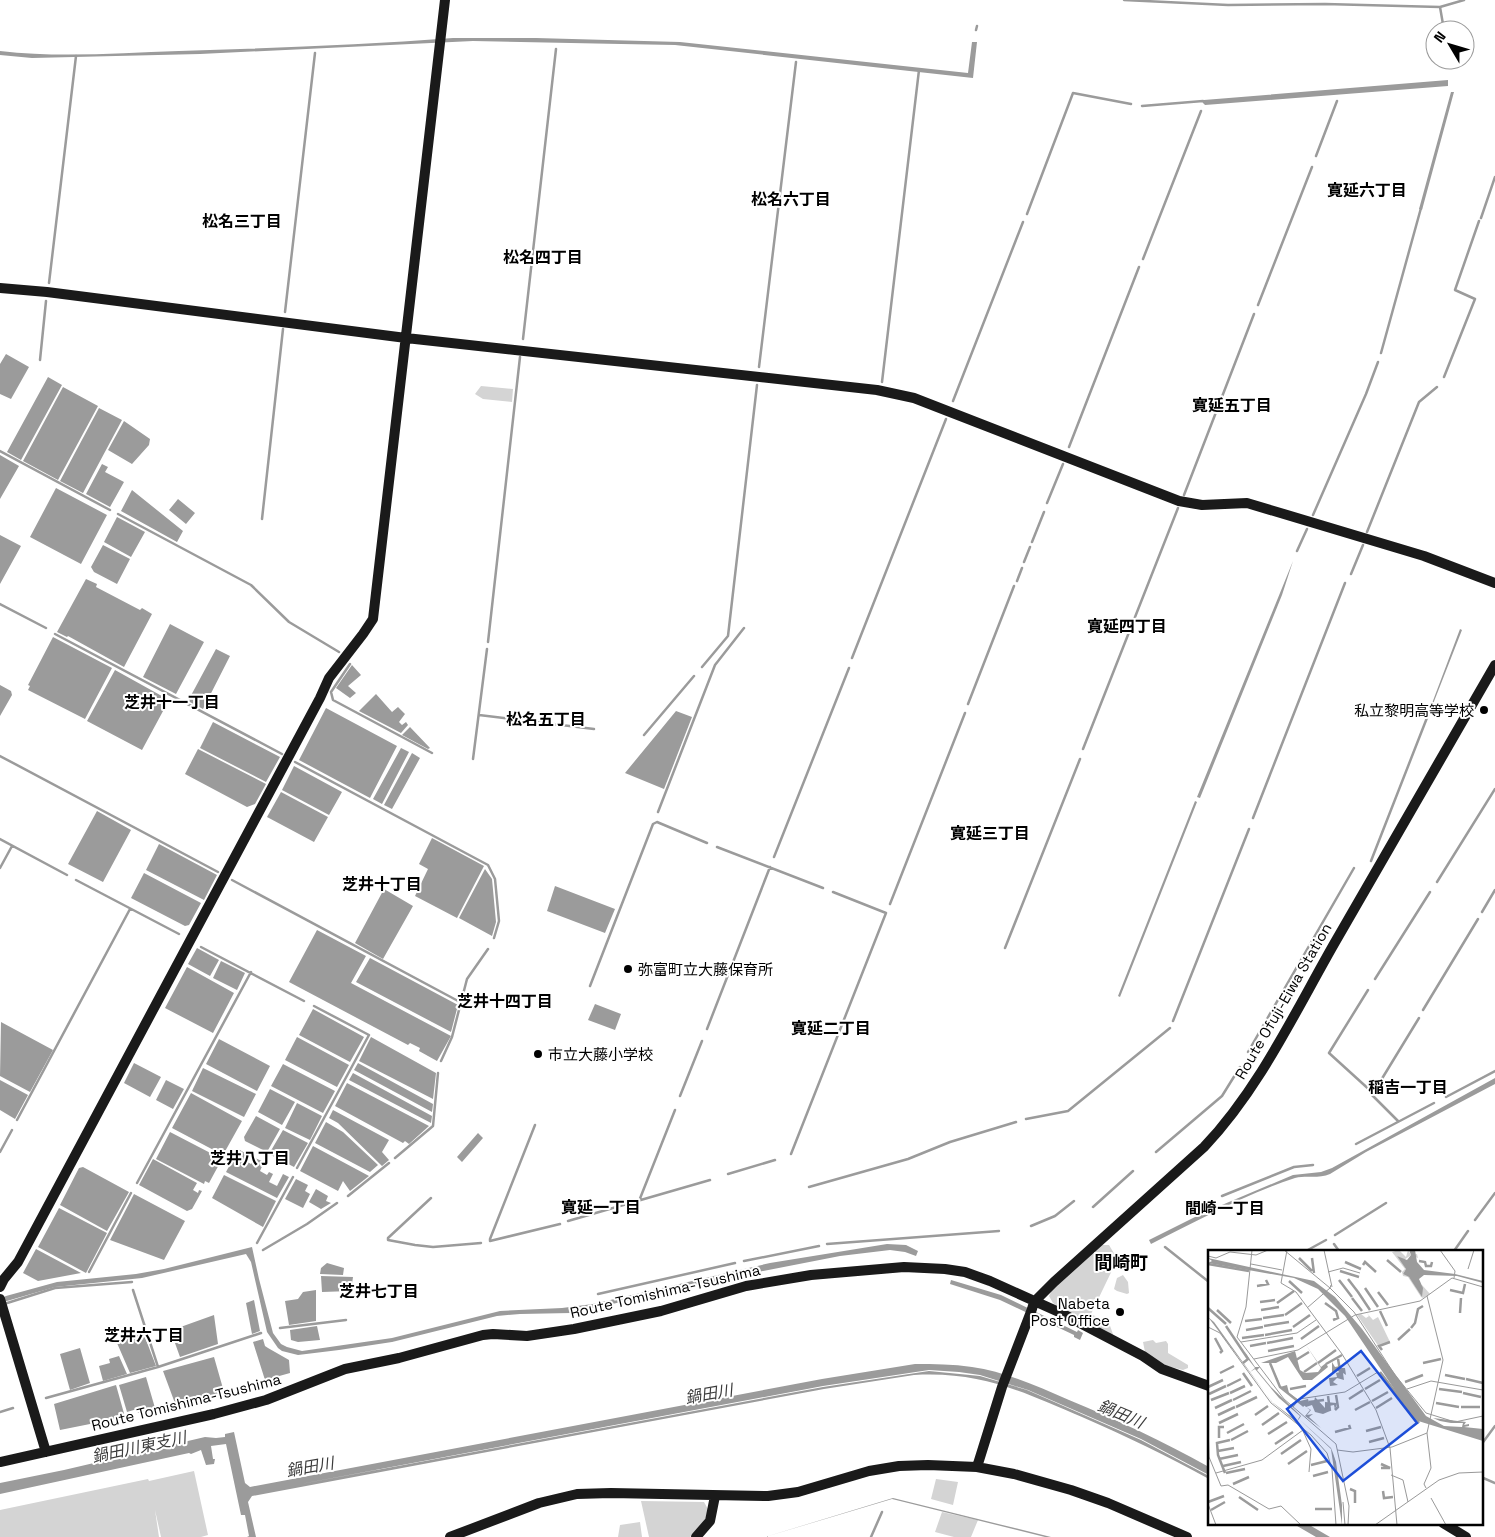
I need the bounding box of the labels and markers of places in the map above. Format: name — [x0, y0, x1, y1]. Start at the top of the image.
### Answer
place label: 私立黎明高等学校 — [1354, 701, 1474, 720]
marker: 私立黎明高等学校 — [1478, 704, 1490, 716]
place label: 弥富町立大藤保育所 — [638, 960, 773, 979]
marker: 弥富町立大藤保育所 — [622, 963, 634, 975]
place label: 市立大藤小学校 — [548, 1045, 653, 1064]
marker: 市立大藤小学校 — [532, 1048, 544, 1060]
place label: Nabeta Post Office — [1031, 1294, 1110, 1330]
marker: Nabeta Post Office — [1114, 1306, 1126, 1318]

